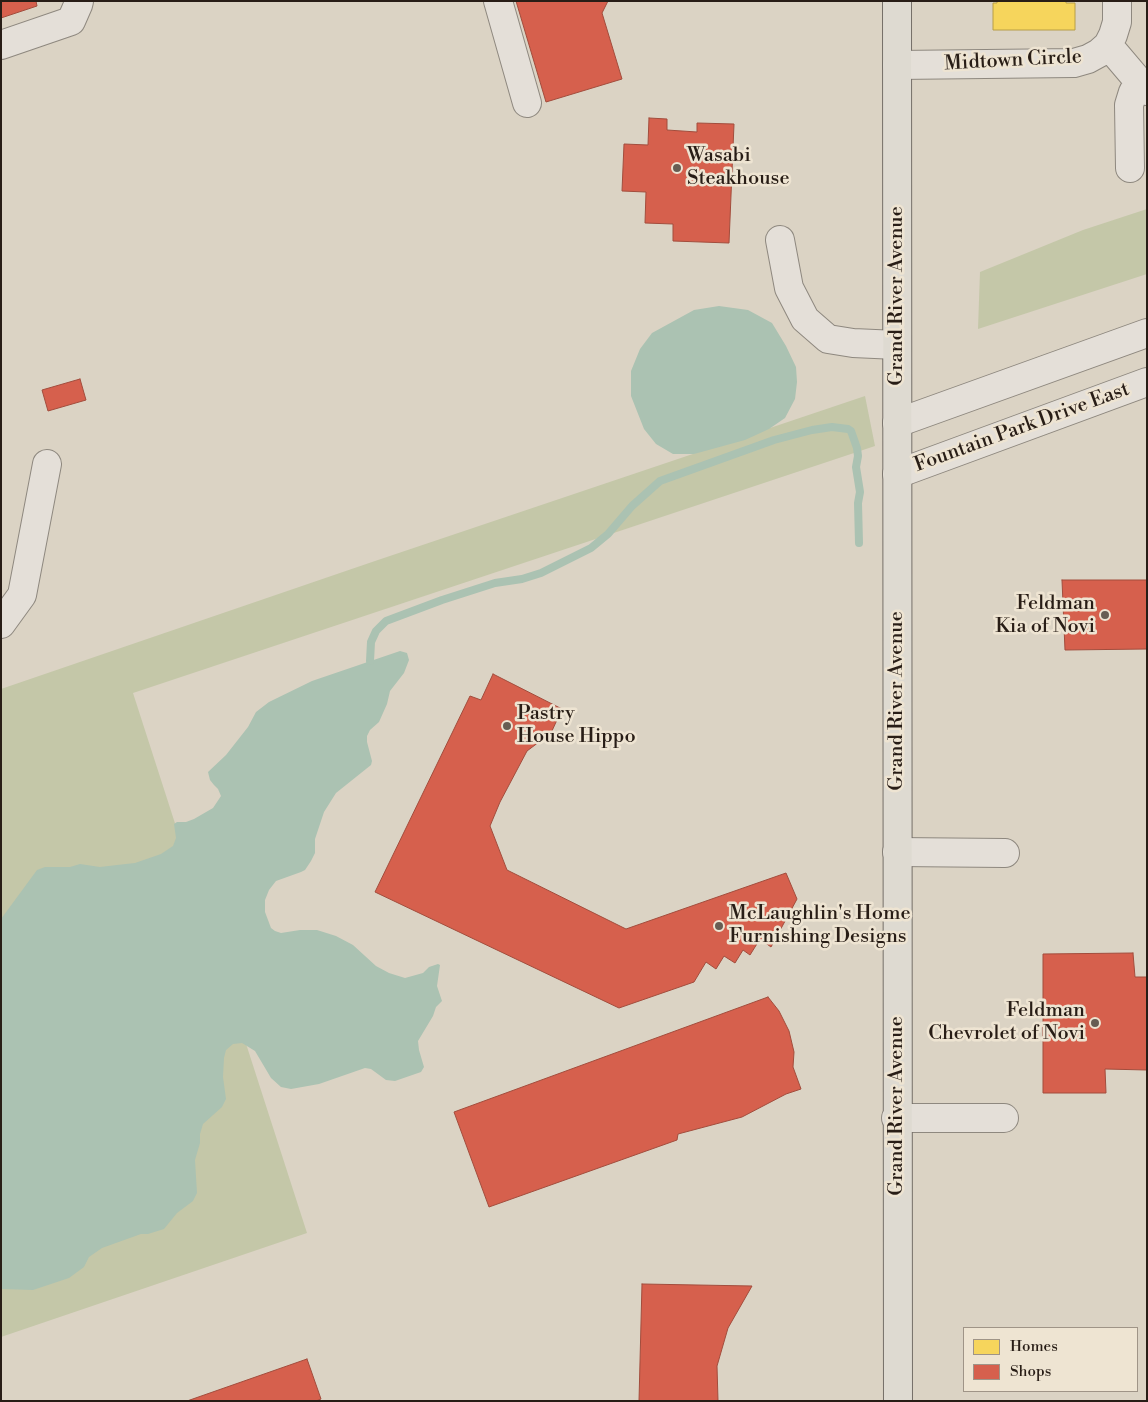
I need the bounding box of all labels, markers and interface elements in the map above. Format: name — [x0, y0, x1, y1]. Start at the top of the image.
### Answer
street label: Midtown Circle — [944, 45, 1082, 77]
place label: Wasabi Steakhouse — [687, 144, 789, 191]
marker: Wasabi Steakhouse — [671, 162, 683, 174]
street label: Grand River Avenue — [885, 206, 909, 386]
street label: Fountain Park Drive East — [911, 378, 1133, 478]
place label: Feldman Kia of Novi — [995, 592, 1095, 639]
marker: Feldman Kia of Novi — [1099, 609, 1111, 621]
street label: Grand River Avenue — [885, 611, 909, 791]
place label: Pastry House Hippo — [517, 702, 636, 749]
marker: Pastry House Hippo — [501, 720, 513, 732]
place label: McLaughlin's Home Furnishing Designs — [729, 902, 910, 949]
marker: McLaughlin's Home Furnishing Designs — [713, 920, 725, 932]
place label: Feldman Chevrolet of Novi — [928, 999, 1085, 1046]
street label: Grand River Avenue — [885, 1016, 909, 1196]
marker: Feldman Chevrolet of Novi — [1089, 1017, 1101, 1029]
legend — [963, 1327, 1138, 1392]
text: Homes — [1010, 1337, 1058, 1356]
text: Shops — [1010, 1362, 1051, 1381]

